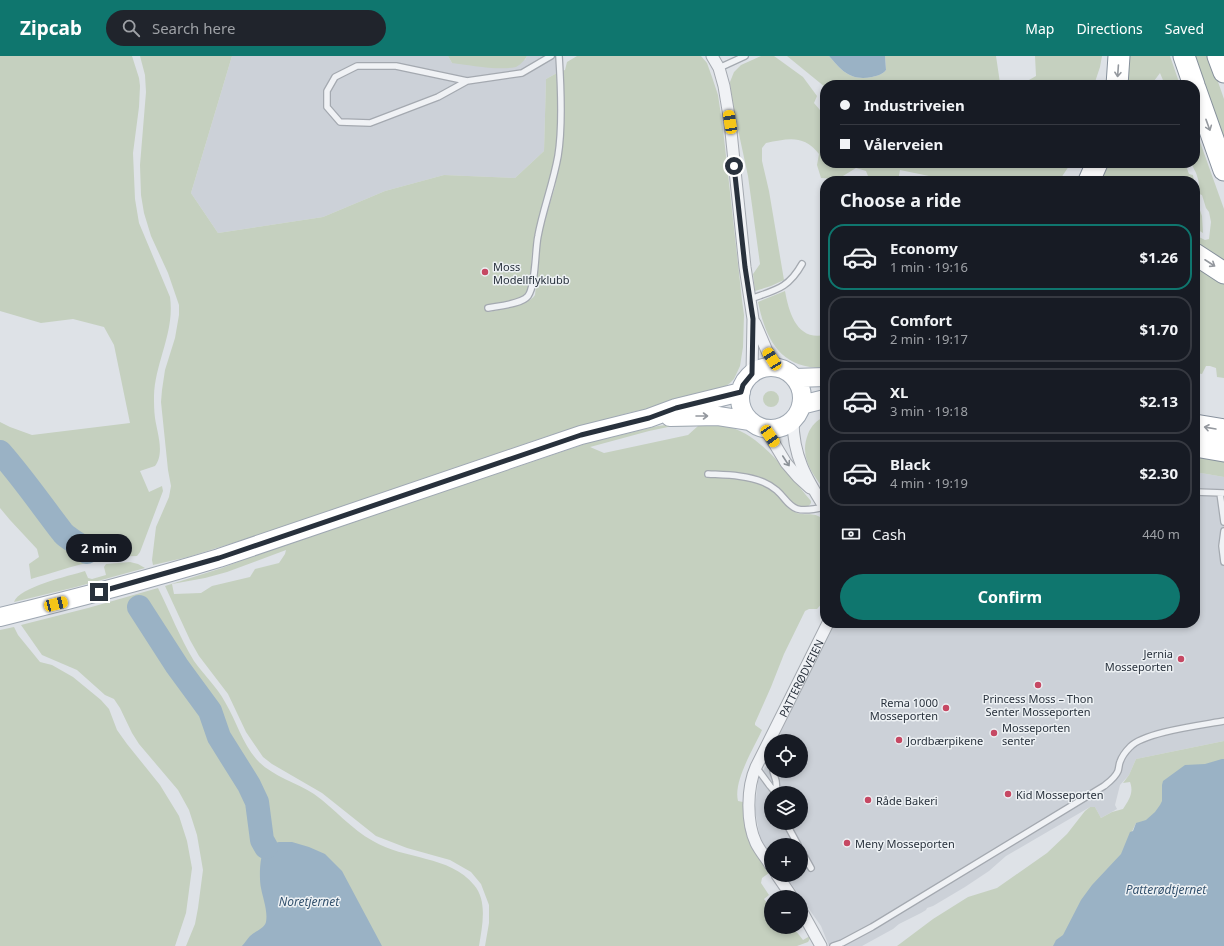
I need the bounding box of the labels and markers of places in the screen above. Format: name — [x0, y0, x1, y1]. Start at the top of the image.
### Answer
place label: Moss Modellflyklubb — [493, 259, 570, 287]
marker: Moss Modellflyklubb — [480, 267, 490, 277]
place label: Jernia Mosseporten — [1105, 646, 1173, 674]
marker: Jernia Mosseporten — [1176, 654, 1186, 664]
marker: Princess Moss – Thon Senter Mosseporten — [1033, 680, 1043, 690]
place label: Princess Moss – Thon Senter Mosseporten — [983, 691, 1093, 719]
place label: Rema 1000 Mosseporten — [870, 695, 938, 723]
marker: Rema 1000 Mosseporten — [941, 703, 951, 713]
place label: Mosseporten senter — [1002, 720, 1070, 748]
marker: Mosseporten senter — [989, 728, 999, 738]
place label: Jordbærpikene — [906, 733, 983, 748]
marker: Jordbærpikene — [894, 735, 904, 745]
place label: Kid Mosseporten — [1016, 787, 1104, 802]
marker: Kid Mosseporten — [1003, 789, 1013, 799]
place label: Råde Bakeri — [876, 793, 938, 808]
marker: Råde Bakeri — [863, 795, 873, 805]
place label: Meny Mosseporten — [855, 836, 955, 851]
marker: Meny Mosseporten — [842, 838, 852, 848]

